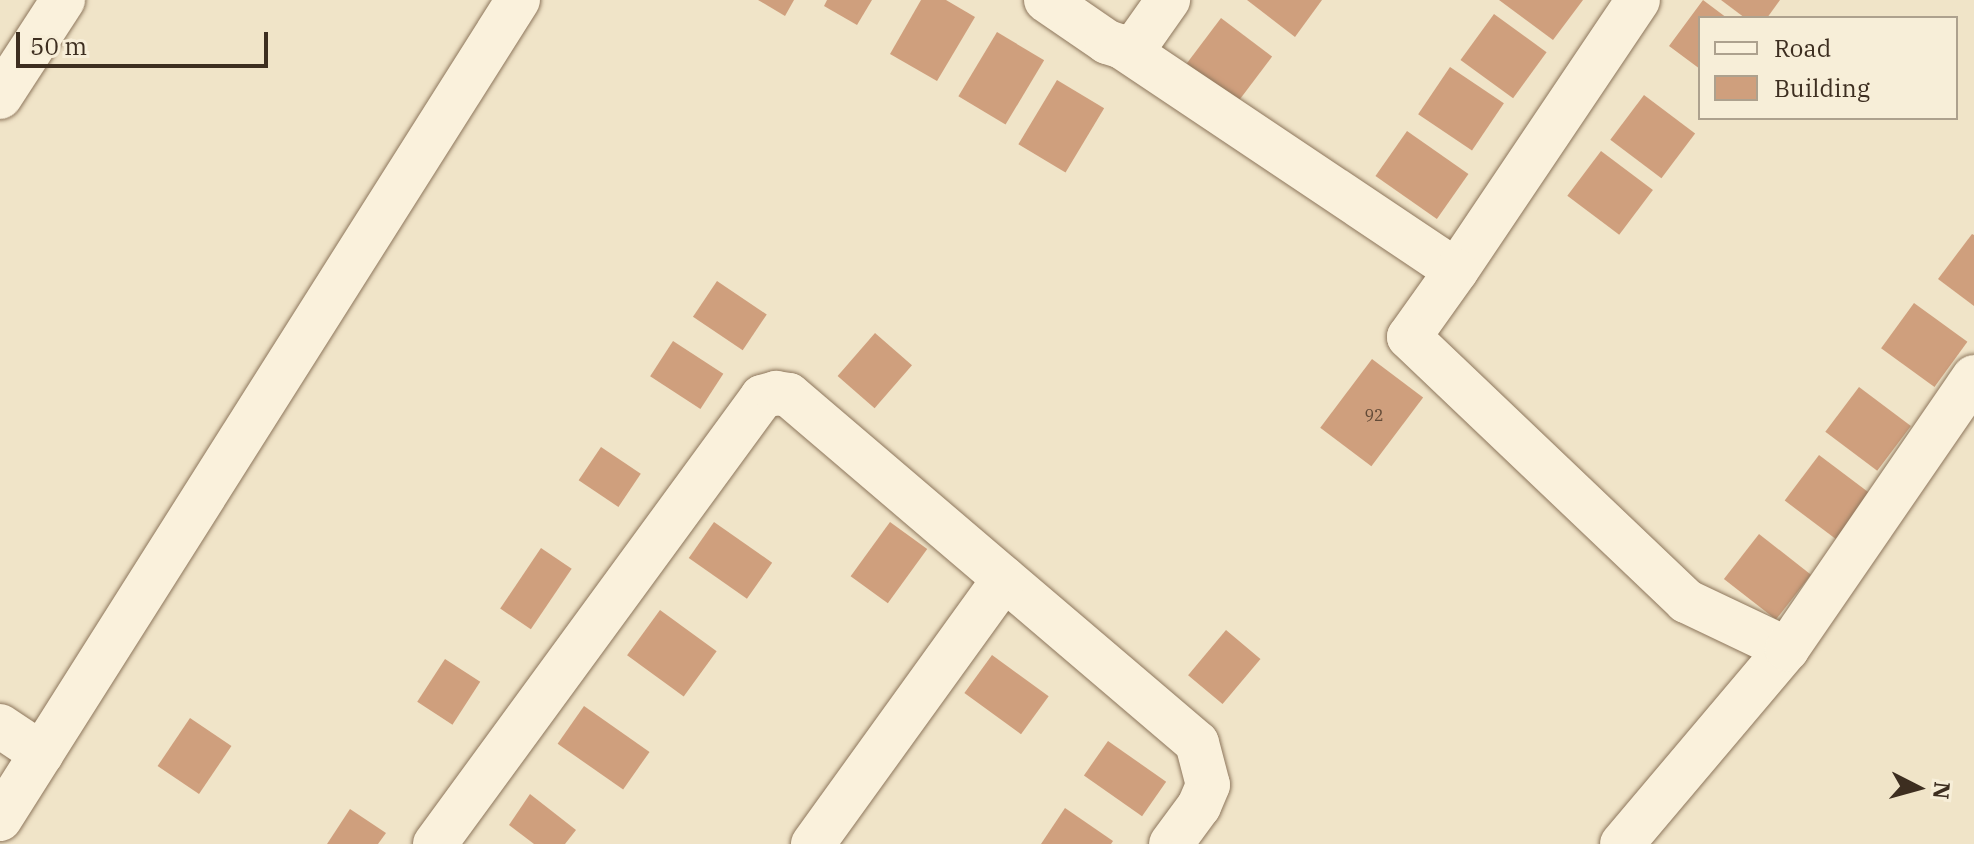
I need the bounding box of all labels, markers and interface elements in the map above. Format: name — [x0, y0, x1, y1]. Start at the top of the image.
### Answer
scale bar — [20, 16, 272, 66]
legend — [1698, 16, 1958, 120]
text: 50 m — [30, 30, 87, 62]
text: Road — [1774, 32, 1831, 64]
text: Building — [1774, 72, 1870, 104]
house number: 92 — [1364, 405, 1384, 425]
north arrow — [1878, 748, 1958, 828]
text: N — [1927, 780, 1958, 801]

